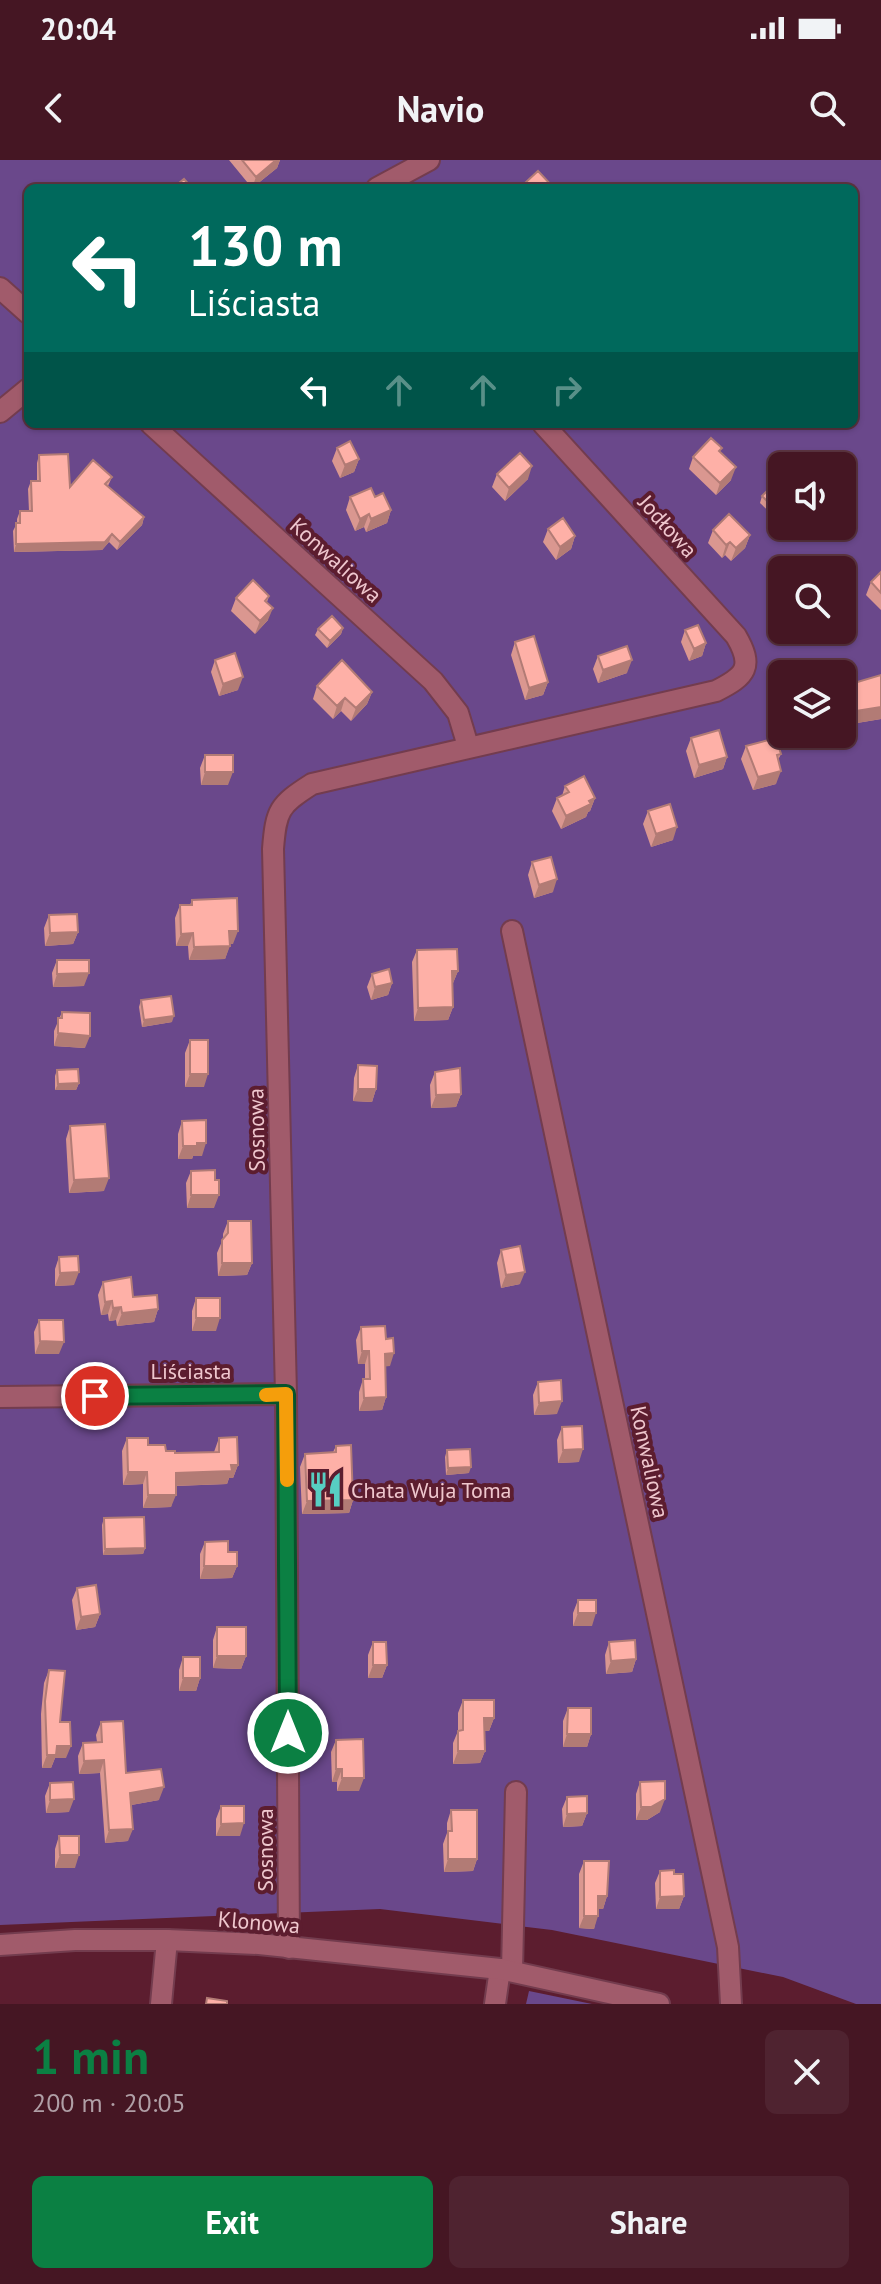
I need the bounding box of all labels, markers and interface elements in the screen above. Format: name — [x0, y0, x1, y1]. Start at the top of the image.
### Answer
text: 20:04 — [40, 9, 116, 48]
text: Navio — [397, 85, 484, 132]
icon: back — [32, 86, 76, 130]
icon: search — [805, 86, 849, 130]
text: 130 m — [188, 209, 343, 281]
icon: left — [56, 216, 160, 320]
text: Liściasta — [188, 279, 320, 326]
icon: left — [293, 368, 337, 412]
icon: ahead — [377, 368, 421, 412]
icon: ahead — [461, 368, 505, 412]
icon: right — [545, 368, 589, 412]
map controls — [768, 452, 856, 748]
button: sound — [768, 452, 856, 540]
street label: Jodłowa — [632, 488, 704, 563]
street label: Konwaliowa — [284, 511, 388, 609]
button: search — [768, 556, 856, 644]
button: layers — [768, 660, 856, 748]
street label: Sosnowa — [241, 1088, 271, 1172]
street label: Liściasta — [151, 1357, 231, 1385]
pin — [61, 1362, 129, 1430]
icon: arrive — [73, 1374, 117, 1418]
street label: Konwaliowa — [624, 1403, 676, 1521]
restaurant icon: Chata Wuja Toma — [306, 1471, 344, 1509]
place label: Chata Wuja Toma — [351, 1476, 511, 1504]
position arrow — [246, 1691, 330, 1775]
street label: Sosnowa — [251, 1808, 279, 1892]
street label: Klonowa — [217, 1904, 301, 1940]
text: 1 min — [32, 2025, 149, 2087]
button: close — [765, 2030, 849, 2114]
text: 200 m · 20:05 — [32, 2086, 186, 2119]
button: Exit — [32, 2176, 433, 2268]
button: Share — [449, 2176, 849, 2268]

